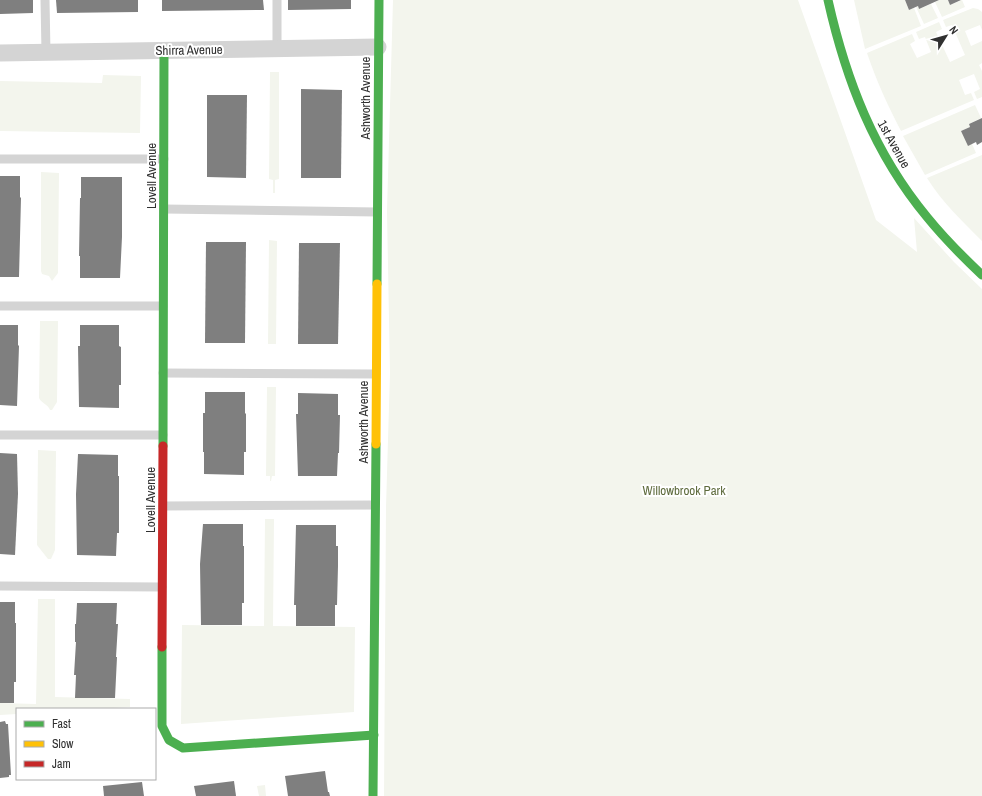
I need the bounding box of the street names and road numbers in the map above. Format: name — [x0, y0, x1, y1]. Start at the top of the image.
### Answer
street label: Shirra Avenue — [155, 41, 223, 59]
street label: Ashworth Avenue — [357, 57, 374, 140]
street label: 1st Avenue — [874, 117, 914, 171]
street label: Lovell Avenue — [143, 143, 160, 209]
street label: Ashworth Avenue — [355, 381, 372, 464]
street label: Lovell Avenue — [142, 467, 159, 533]

